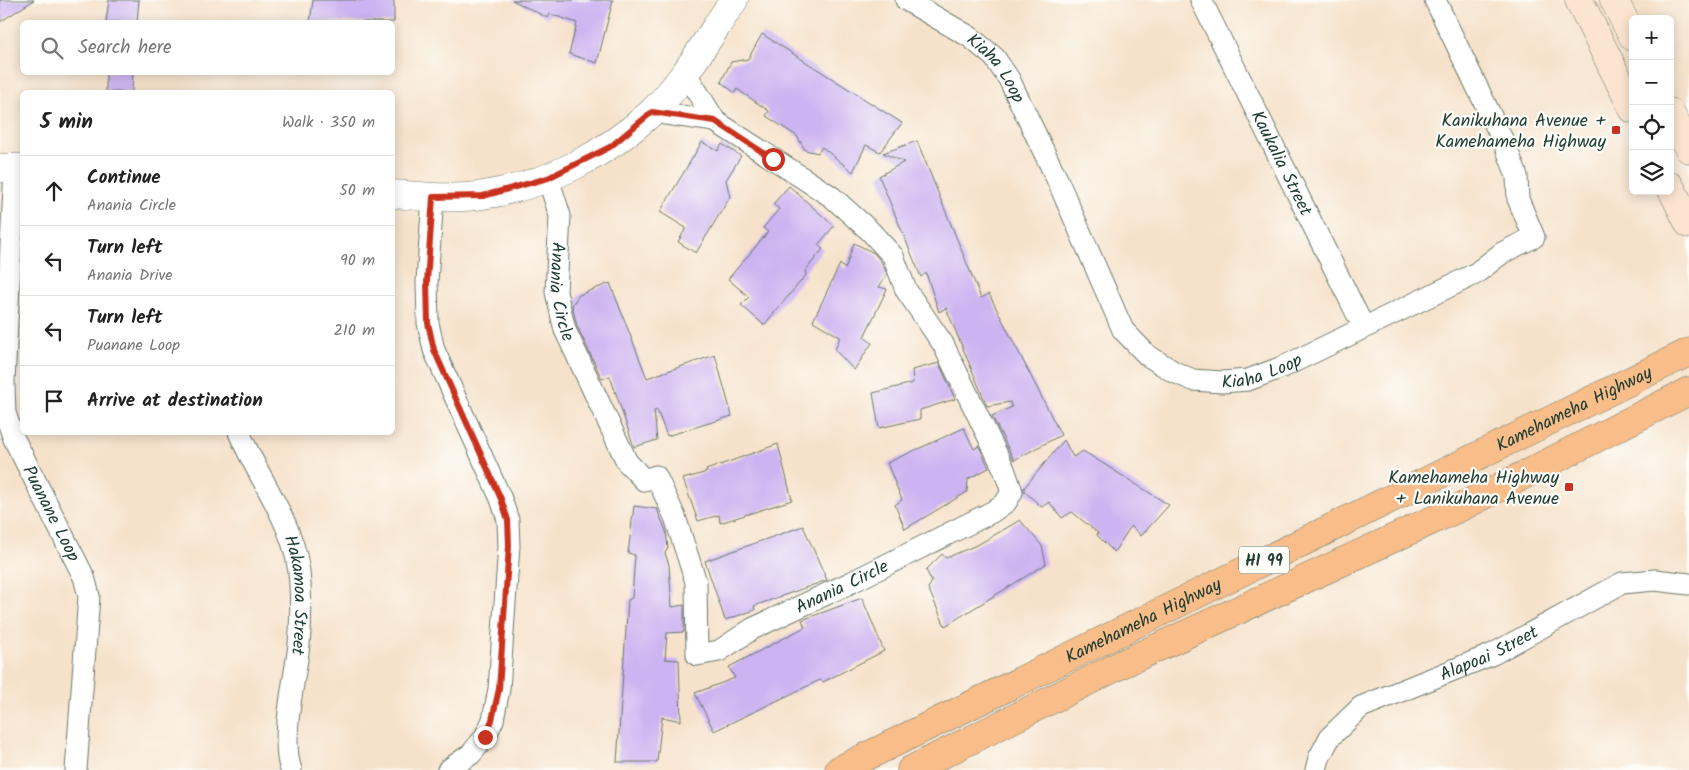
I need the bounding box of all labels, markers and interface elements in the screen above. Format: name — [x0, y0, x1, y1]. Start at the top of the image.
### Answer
map controls — [1629, 15, 1674, 195]
button: + — [1629, 15, 1674, 60]
search box — [20, 20, 395, 75]
street label: Kiaha Loop — [959, 27, 1032, 109]
text: Search here — [78, 33, 172, 63]
icon: search — [38, 34, 66, 62]
button: − — [1629, 60, 1674, 105]
button: locate — [1629, 105, 1674, 150]
text: 5 min — [40, 106, 93, 139]
street label: Kaukalia Street — [1242, 106, 1320, 222]
place label: Kanikuhana Avenue + Kamehameha Highway — [1435, 107, 1607, 157]
text: Walk · 350 m — [282, 110, 375, 135]
marker: Kanikuhana Avenue + Kamehameha Highway — [1610, 124, 1622, 136]
route start — [762, 148, 785, 171]
button: layers — [1629, 150, 1674, 195]
text: Continue — [87, 163, 160, 193]
icon: ahead — [40, 177, 68, 205]
text: 50 m — [339, 178, 375, 203]
text: Anania Circle — [87, 193, 176, 218]
text: Turn left — [87, 233, 162, 263]
street label: Anania Circle — [540, 241, 581, 347]
icon: left — [40, 247, 68, 275]
text: 90 m — [340, 248, 375, 273]
text: Anania Drive — [87, 263, 172, 288]
text: Turn left — [87, 303, 162, 333]
icon: left — [40, 317, 68, 345]
text: 210 m — [334, 318, 375, 343]
text: Puanane Loop — [87, 333, 180, 358]
street label: Kiaha Loop — [1221, 347, 1308, 398]
street label: Kamehameha Highway — [1491, 359, 1658, 461]
text: Arrive at destination — [87, 386, 263, 416]
icon: arrive — [40, 387, 68, 415]
street label: Puanane Loop — [14, 461, 87, 567]
place label: Kamehameha Highway + Lanikuhana Avenue — [1388, 464, 1560, 514]
marker: Kamehameha Highway + Lanikuhana Avenue — [1563, 481, 1575, 493]
street label: Hakamoa Street — [275, 531, 314, 658]
road number: HI 99 — [1239, 546, 1289, 574]
street label: Anania Circle — [791, 553, 894, 623]
street label: Kamehameha Highway — [1061, 571, 1227, 672]
street label: Alapoai Street — [1436, 618, 1545, 690]
route end — [474, 726, 497, 749]

